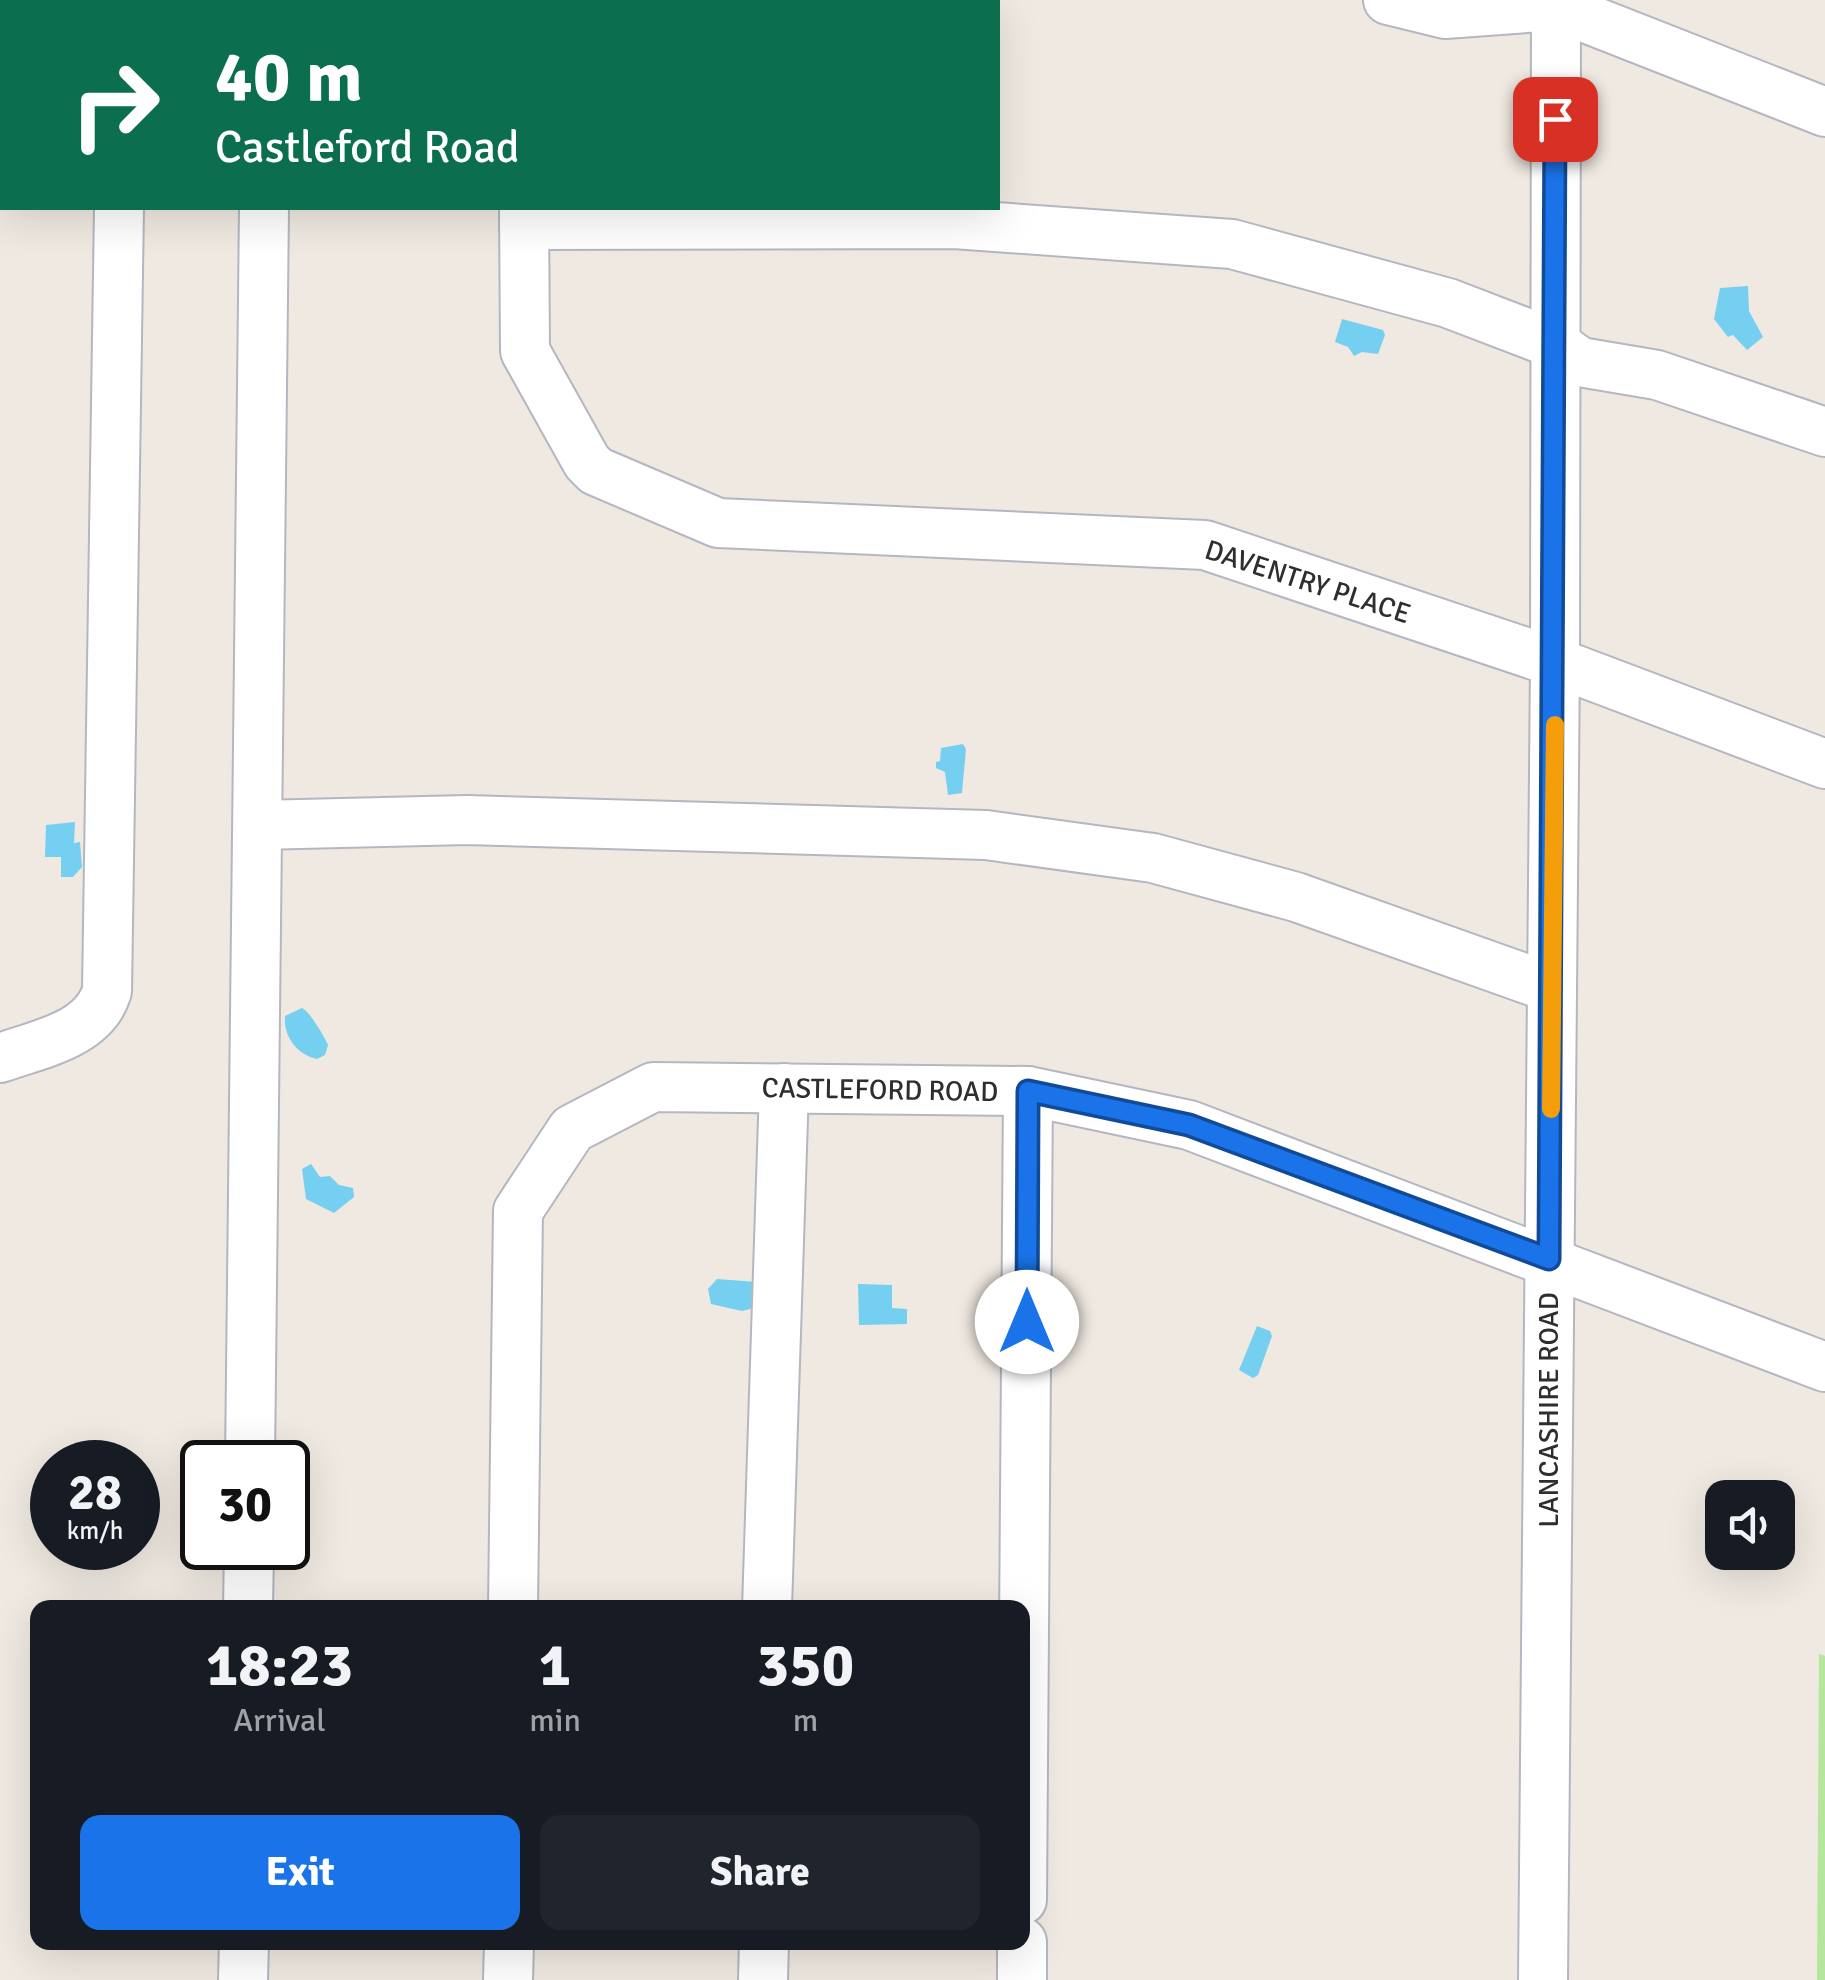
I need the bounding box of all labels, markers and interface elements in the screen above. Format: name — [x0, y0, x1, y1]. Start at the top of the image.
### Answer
text: 40 m — [215, 34, 363, 120]
icon: right — [50, 40, 180, 170]
pin — [1513, 77, 1598, 162]
icon: arrive — [1528, 92, 1583, 147]
text: Castleford Road — [215, 120, 520, 175]
street label: DAVENTRY PLACE — [1201, 533, 1415, 631]
street label: CASTLEFORD ROAD — [761, 1071, 999, 1109]
position arrow — [975, 1270, 1079, 1374]
street label: LANCASHIRE ROAD — [1532, 1292, 1566, 1528]
speed limit sign: 30 — [180, 1440, 310, 1570]
text: 28 — [68, 1462, 122, 1524]
map controls — [1705, 1480, 1795, 1570]
button: sound — [1705, 1480, 1795, 1570]
text: km/h — [67, 1515, 123, 1546]
text: 18:23 — [206, 1629, 353, 1703]
text: 1 — [539, 1629, 571, 1703]
text: 350 — [757, 1629, 854, 1703]
text: Arrival — [234, 1701, 326, 1740]
text: min — [529, 1701, 581, 1740]
text: m — [793, 1701, 818, 1740]
button: Exit — [80, 1815, 520, 1930]
button: Share — [540, 1815, 980, 1930]

